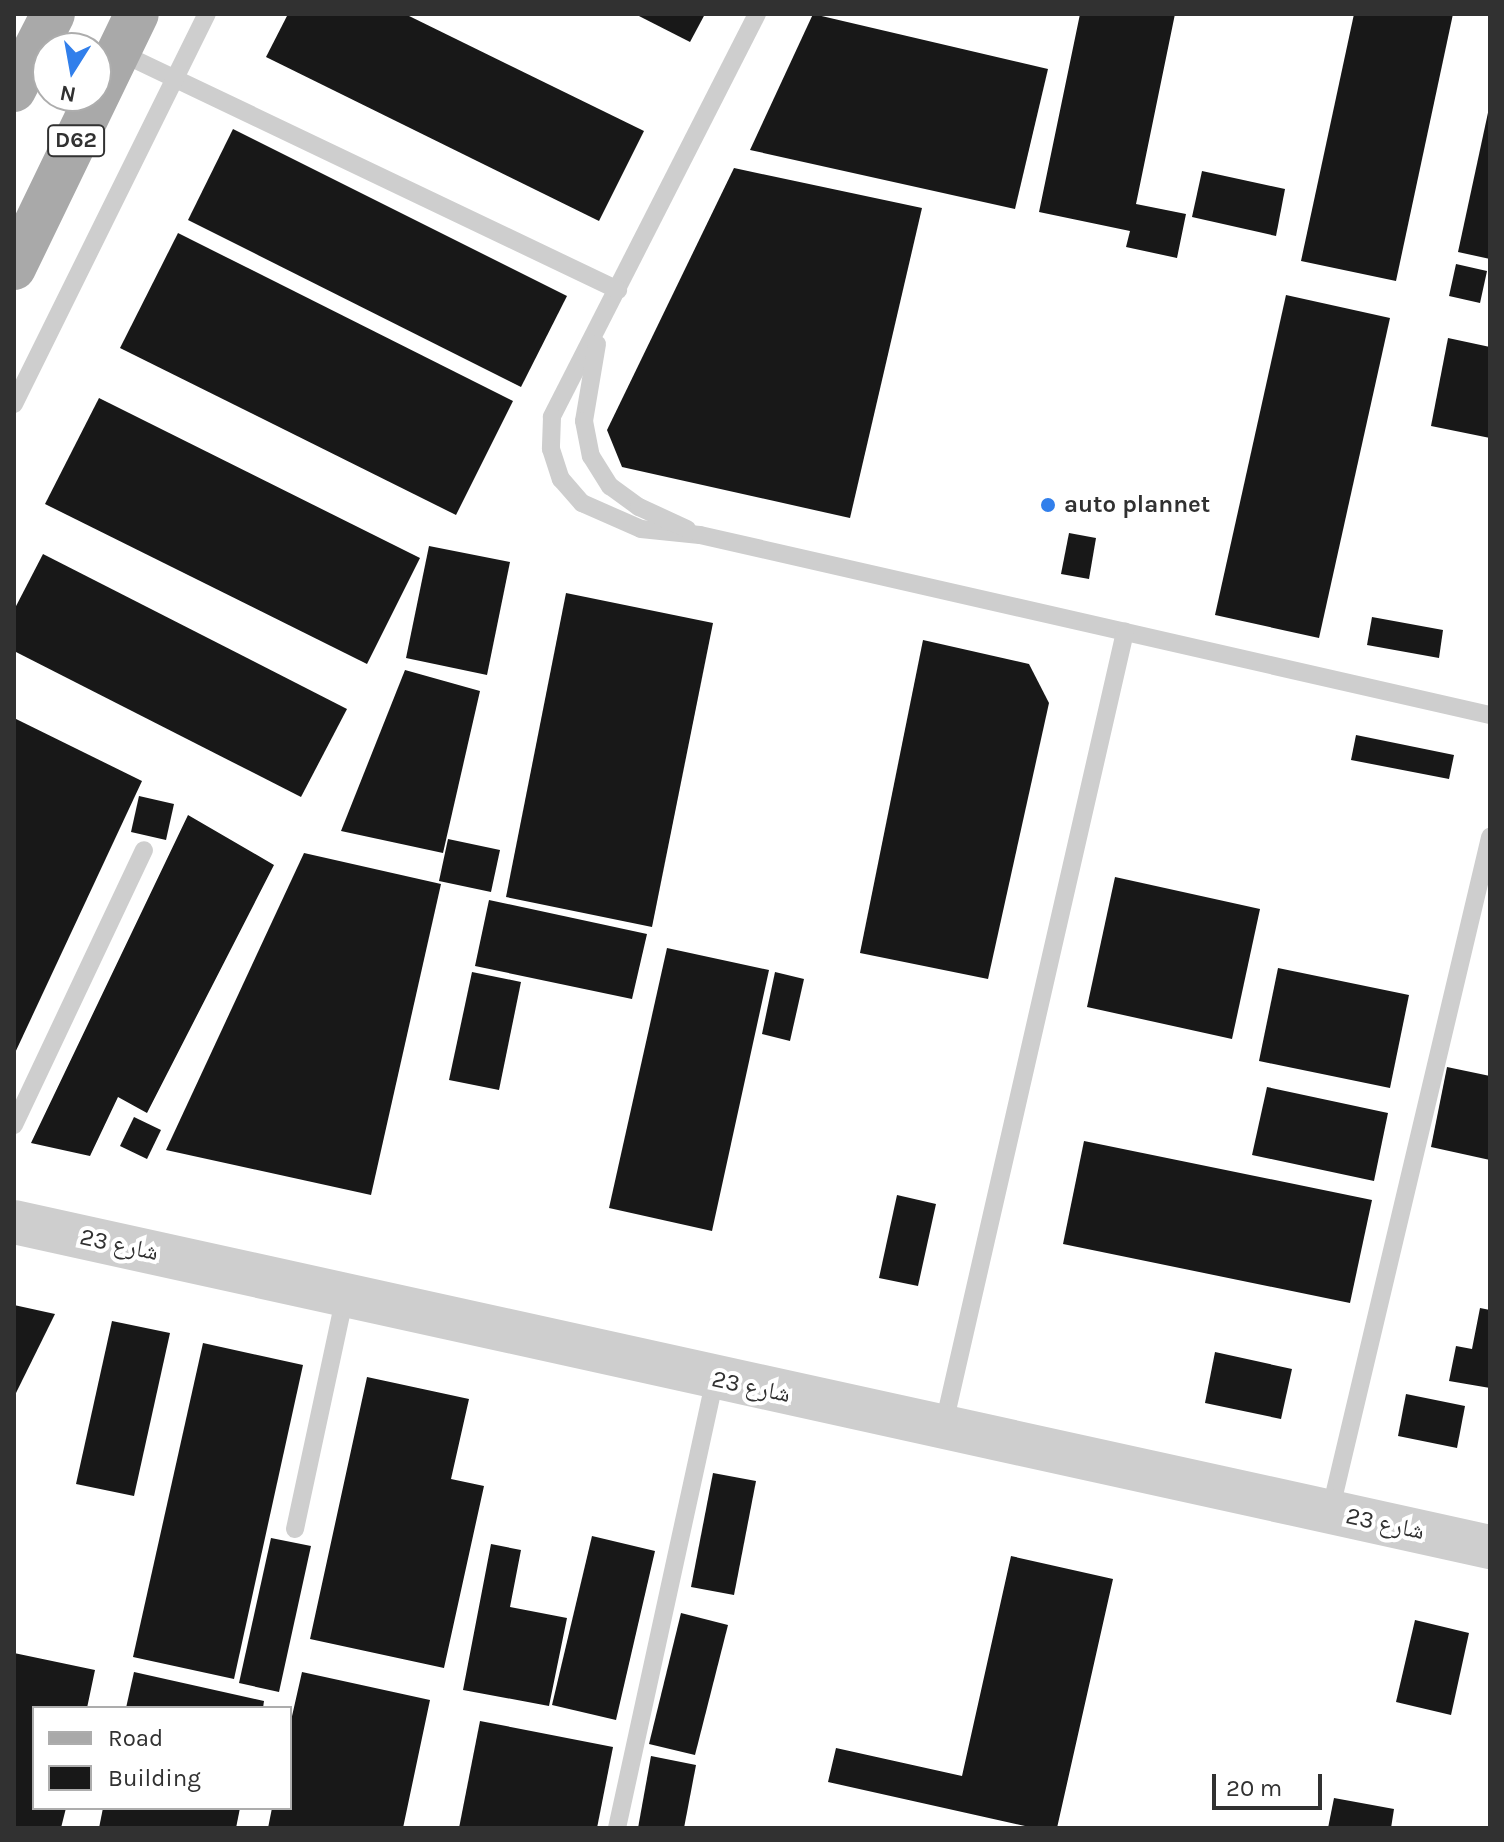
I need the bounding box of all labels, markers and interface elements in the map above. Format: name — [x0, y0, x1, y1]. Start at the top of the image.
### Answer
north arrow — [32, 32, 112, 112]
text: N — [58, 79, 78, 108]
road number: D62 — [46, 123, 106, 159]
place label: auto plannet — [1064, 491, 1210, 519]
marker: auto plannet — [1039, 496, 1057, 514]
street label: شارع 23 — [77, 1223, 161, 1267]
street label: شارع 23 — [709, 1365, 793, 1409]
street label: شارع 23 — [1343, 1502, 1427, 1546]
legend — [32, 1706, 292, 1810]
text: Road — [108, 1724, 163, 1752]
scale bar — [1216, 1758, 1326, 1808]
text: Building — [108, 1764, 201, 1792]
text: 20 m — [1226, 1774, 1282, 1802]

